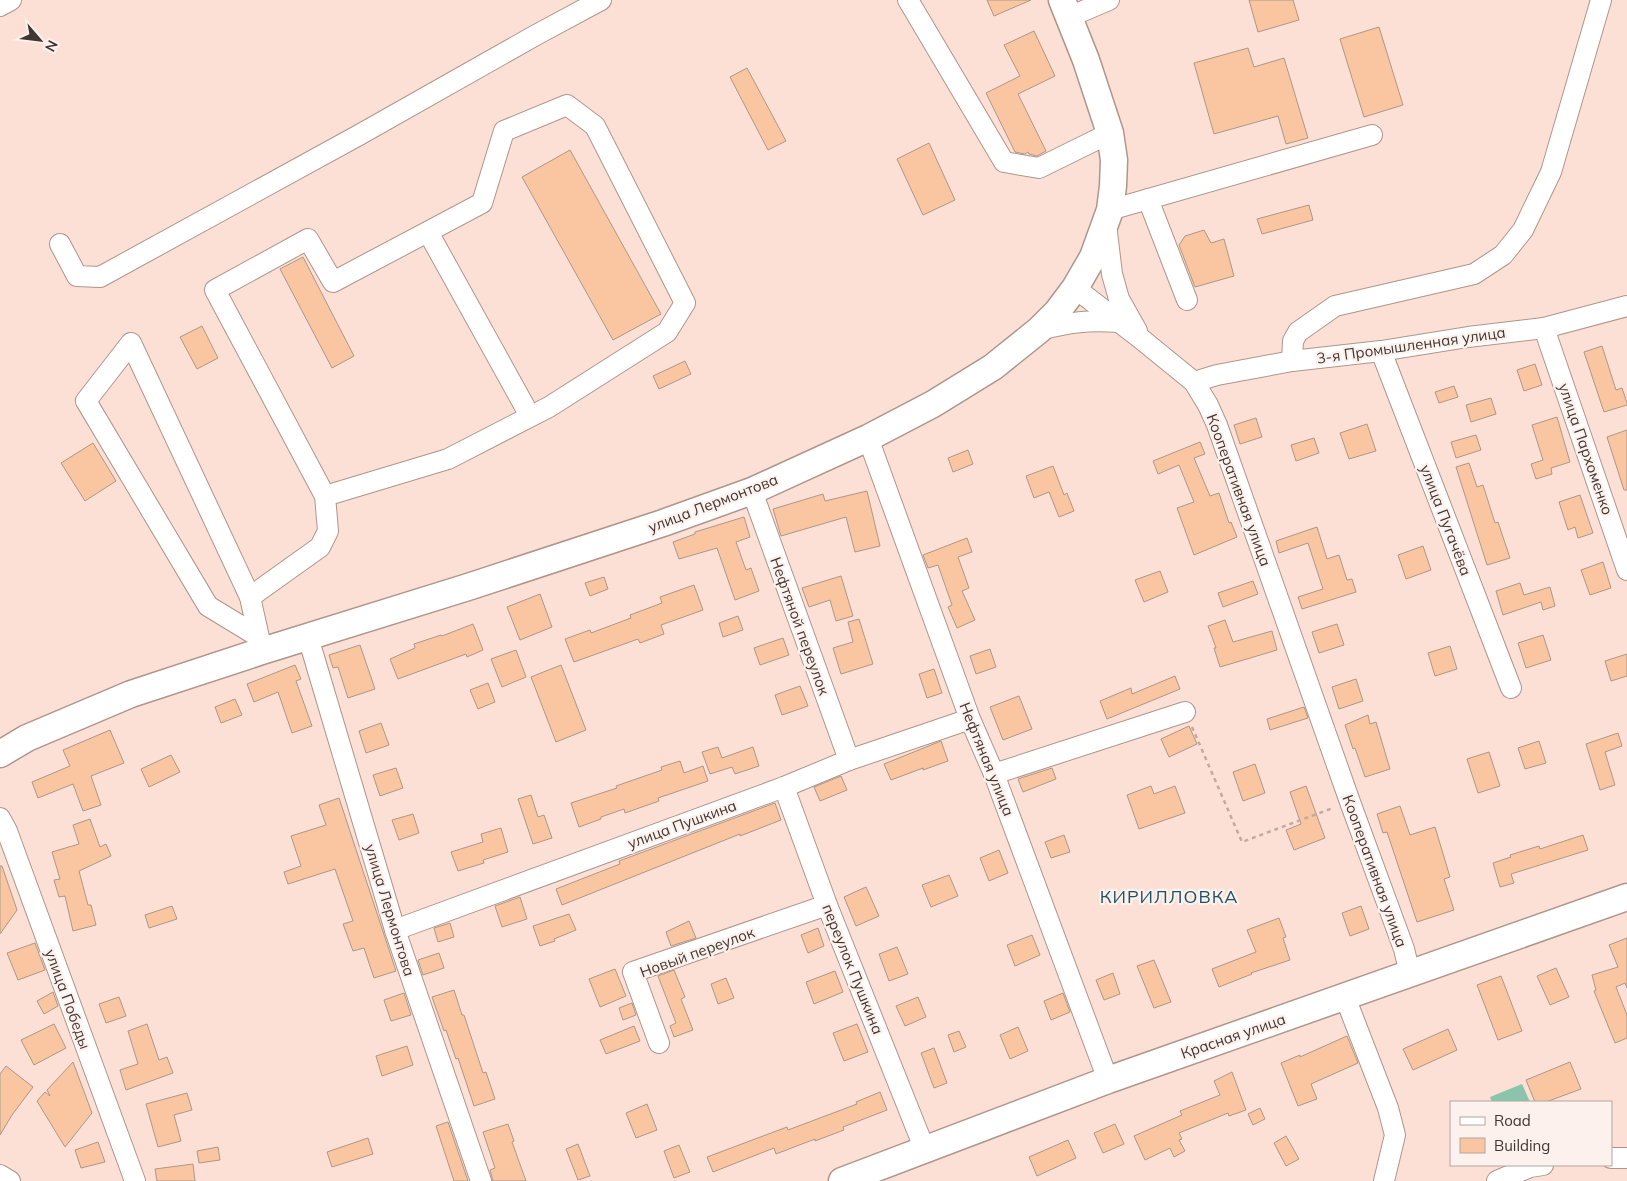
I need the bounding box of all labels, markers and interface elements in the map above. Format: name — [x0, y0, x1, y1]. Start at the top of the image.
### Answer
north arrow — [15, 15, 65, 65]
text: N — [41, 37, 62, 55]
street label: 3-я Промышленная улица — [1315, 322, 1507, 368]
street label: улица Пархоменко — [1555, 381, 1617, 517]
street label: Кооперативная улица — [1203, 411, 1275, 569]
street label: улица Пугачёва — [1416, 462, 1476, 578]
street label: улица Лермонтова — [645, 470, 781, 536]
street label: Нефтяной переулок — [766, 554, 834, 698]
street label: Нефтяная улица — [956, 699, 1018, 819]
street label: Кооперативная улица — [1339, 792, 1411, 950]
street label: улица Пушкина — [625, 795, 739, 853]
street label: улица Лермонтова — [361, 842, 419, 978]
district label: КИРИЛЛОВКА — [1100, 885, 1238, 908]
street label: переулок Пушкина — [818, 901, 888, 1037]
street label: Новый переулок — [637, 922, 758, 982]
street label: улица Победы — [41, 946, 95, 1052]
street label: Красная улица — [1178, 1009, 1288, 1063]
legend — [1450, 1101, 1612, 1166]
text: Road — [1494, 1111, 1531, 1130]
text: Building — [1494, 1136, 1550, 1155]

